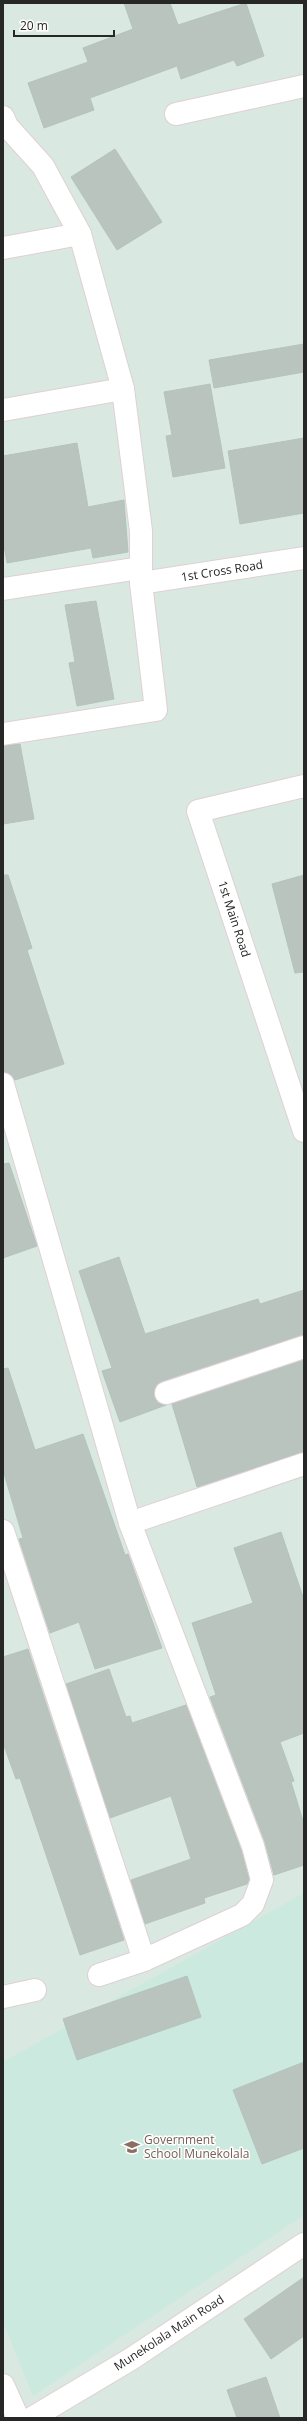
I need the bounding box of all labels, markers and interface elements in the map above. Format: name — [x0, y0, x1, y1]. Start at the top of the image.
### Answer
scale bar — [14, 12, 114, 38]
text: 20 m — [20, 17, 48, 34]
street label: 1st Cross Road — [180, 556, 264, 585]
street label: 1st Main Road — [214, 878, 255, 959]
place label: Government School Munekolala — [144, 2131, 249, 2162]
school or university icon: Government School Munekolala — [123, 2138, 141, 2156]
street label: Munekolala Main Road — [110, 2291, 227, 2375]

